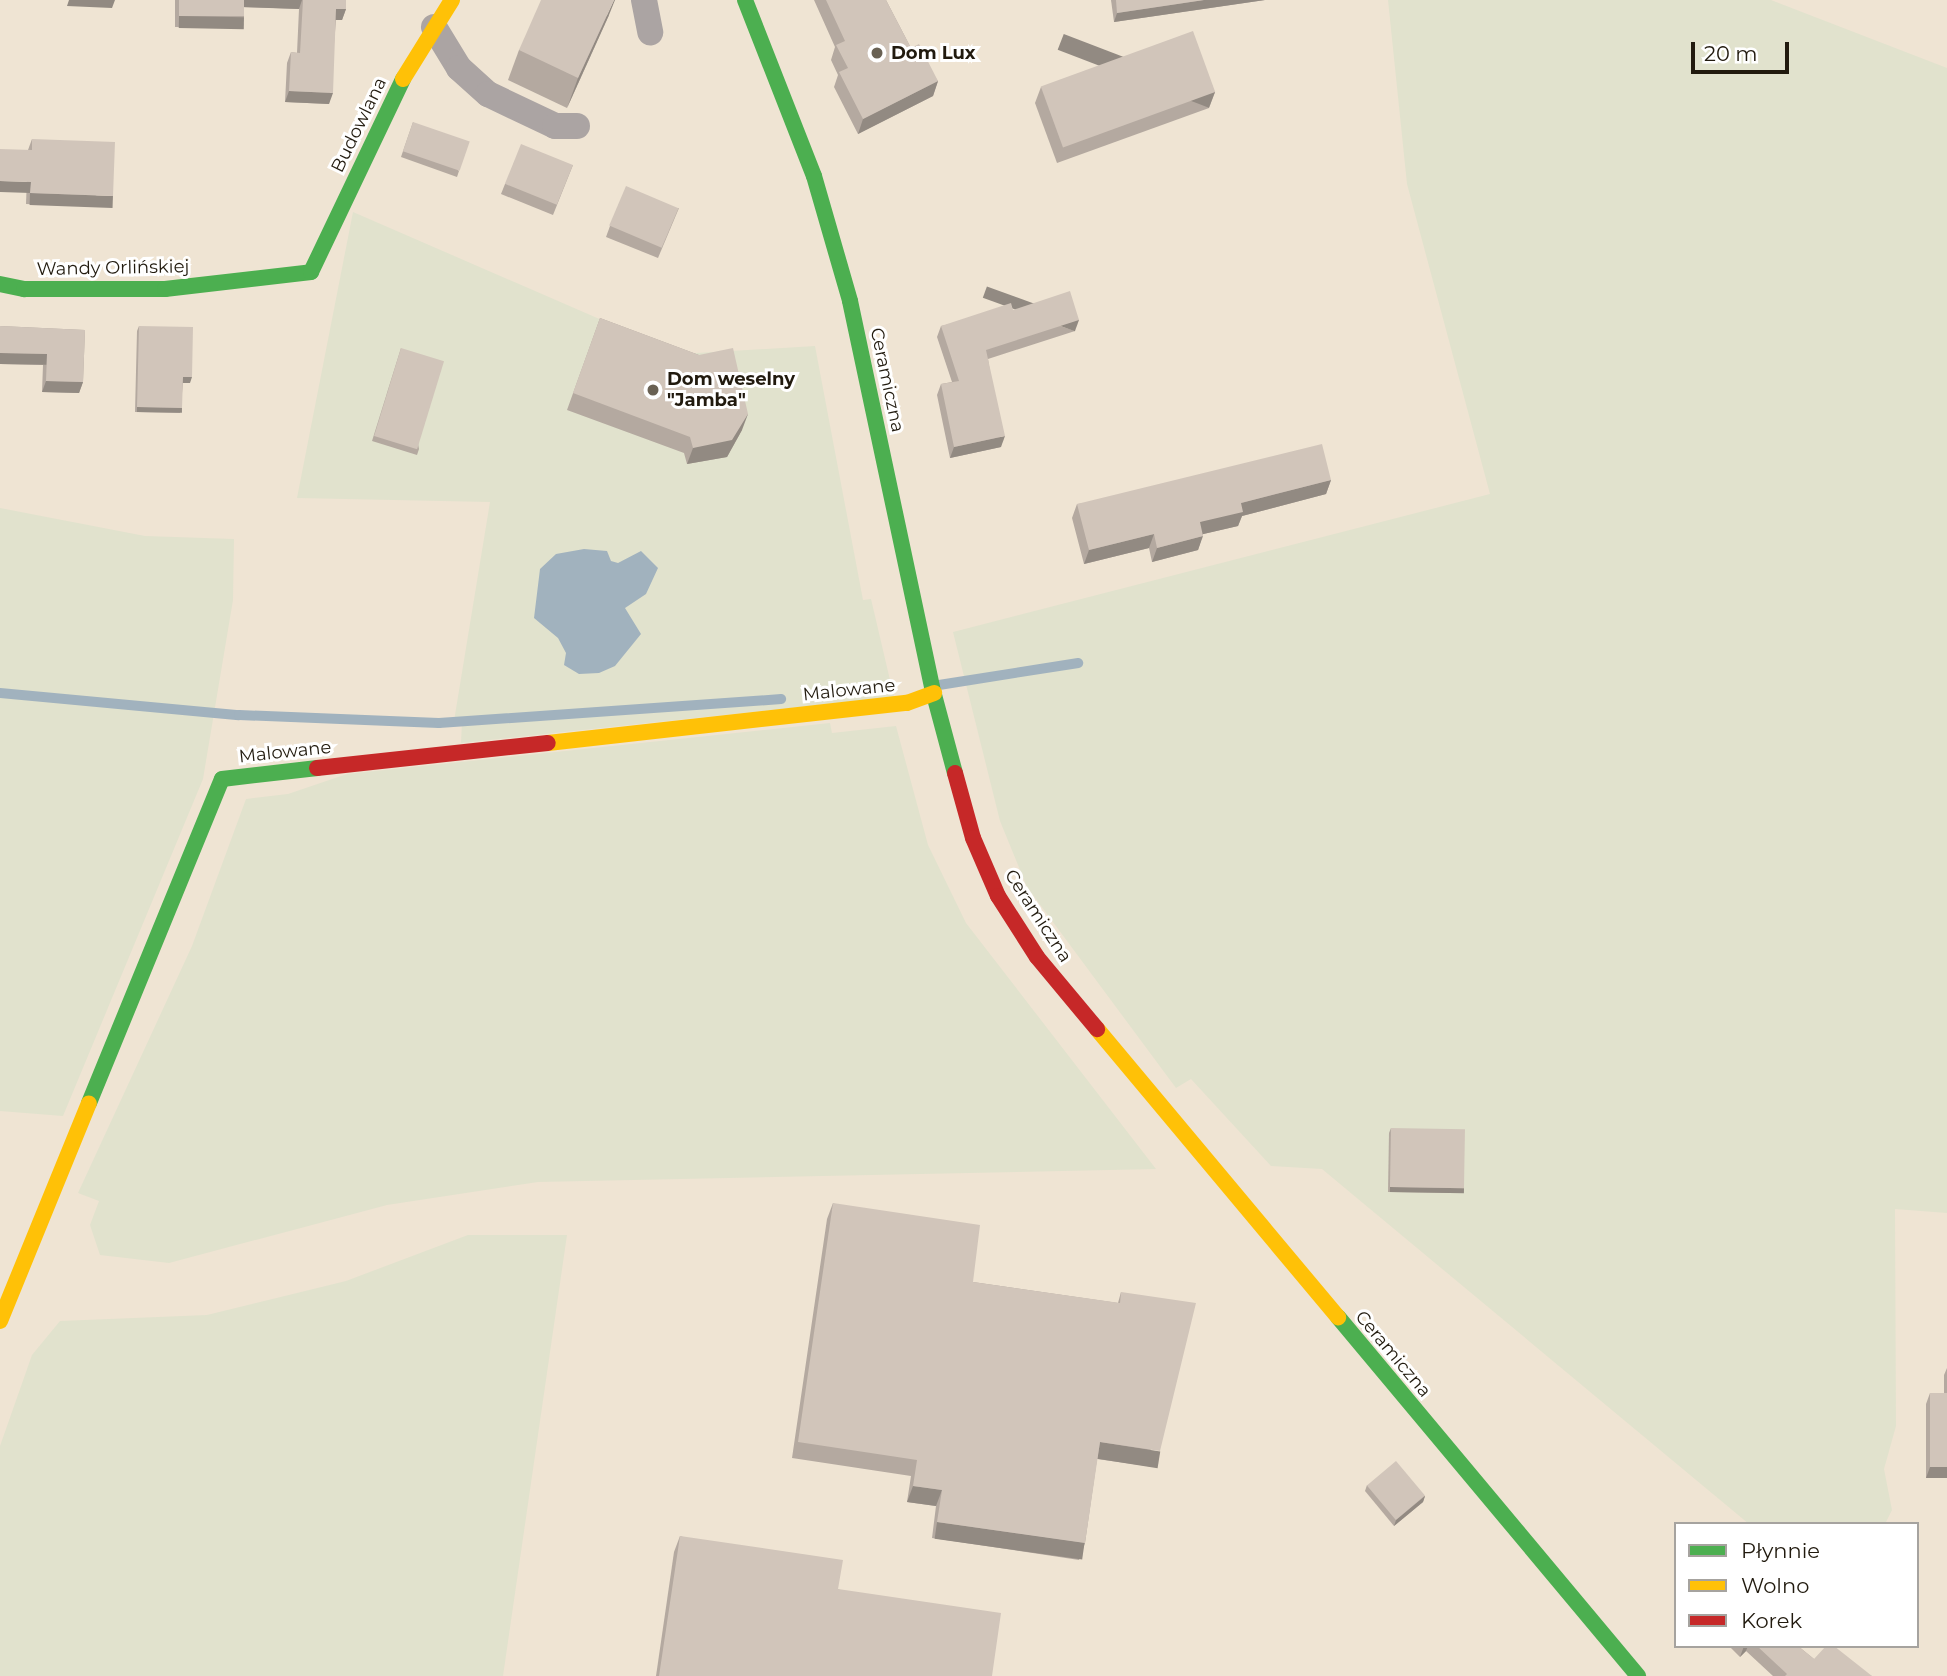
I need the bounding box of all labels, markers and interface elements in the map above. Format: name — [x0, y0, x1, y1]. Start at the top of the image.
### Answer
scale bar — [1695, 28, 1793, 72]
text: 20 m — [1704, 41, 1758, 66]
place label: Dom Lux — [891, 42, 976, 64]
marker: Dom Lux — [869, 45, 885, 61]
street label: Budowlana — [327, 74, 391, 176]
street label: Wandy Orlińskiej — [37, 256, 189, 280]
street label: Ceramiczna — [865, 326, 909, 434]
place label: Dom weselny "Jamba" — [667, 369, 795, 412]
marker: Dom weselny "Jamba" — [645, 382, 661, 398]
street label: Malowane — [802, 674, 896, 706]
street label: Malowane — [238, 736, 332, 768]
street label: Ceramiczna — [1000, 866, 1076, 966]
street label: Ceramiczna — [1351, 1306, 1435, 1402]
legend — [1674, 1522, 1919, 1648]
text: Płynnie — [1741, 1538, 1820, 1563]
text: Wolno — [1741, 1573, 1809, 1598]
text: Korek — [1741, 1608, 1802, 1633]

